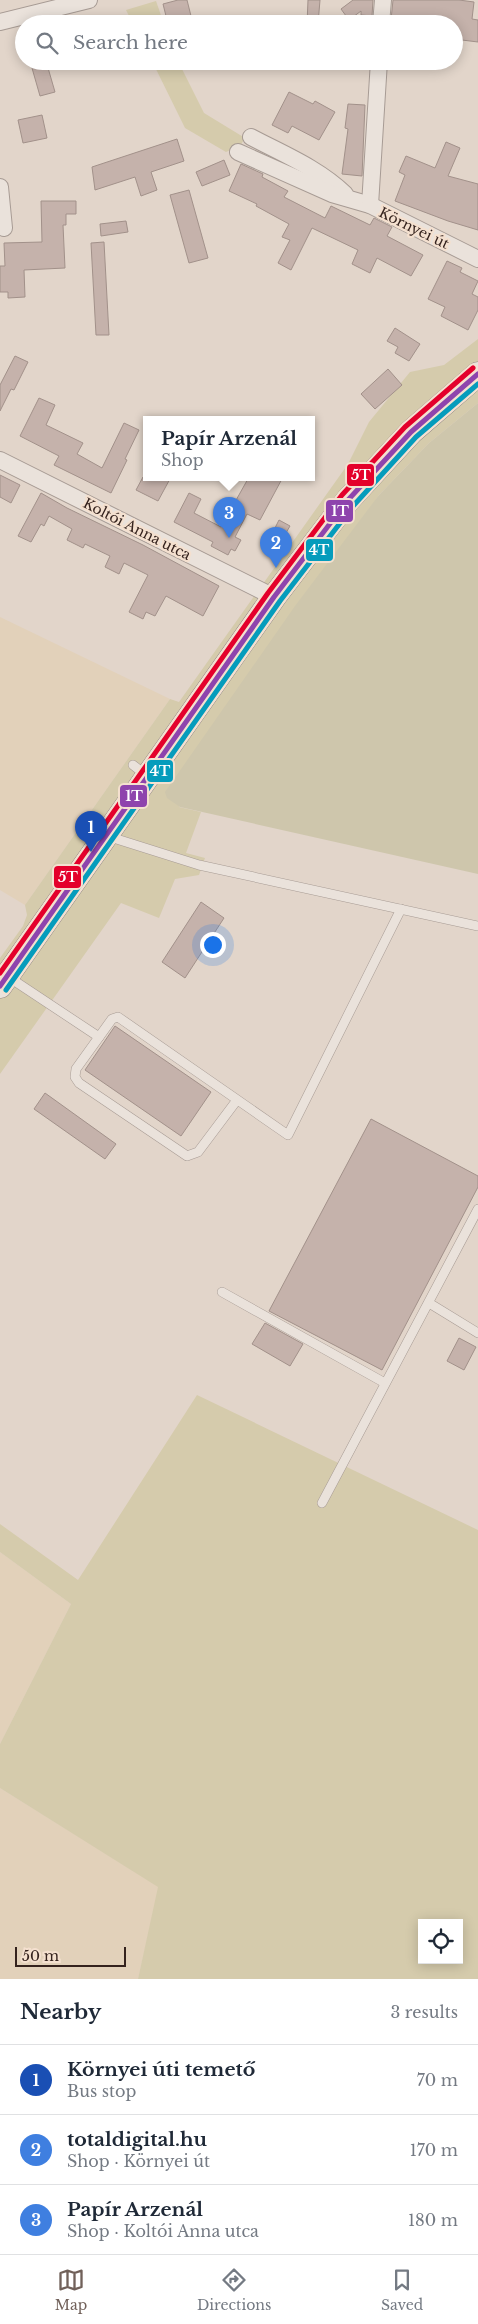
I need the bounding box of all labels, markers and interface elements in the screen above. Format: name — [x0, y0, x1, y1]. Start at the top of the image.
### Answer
search box — [15, 15, 463, 70]
icon: search — [33, 29, 61, 57]
text: Search here — [73, 31, 188, 54]
street label: Környei út — [376, 203, 453, 253]
popup — [143, 416, 315, 481]
text: Papír Arzenál — [161, 427, 297, 450]
text: Shop — [161, 450, 204, 470]
line badge: 5T — [346, 463, 375, 487]
text: 5T — [351, 466, 371, 484]
street label: Koltói Anna utca — [80, 494, 194, 564]
pin: 3 — [213, 497, 245, 538]
line badge: 1T — [325, 499, 354, 523]
text: 1T — [331, 502, 349, 520]
pin: 2 — [260, 527, 292, 568]
line badge: 4T — [305, 538, 334, 562]
text: 4T — [309, 541, 330, 559]
line badge: 4T — [146, 759, 174, 783]
text: 4T — [150, 762, 171, 780]
line badge: 1T — [119, 784, 148, 808]
text: 1T — [125, 787, 143, 805]
pin: 1 — [75, 811, 107, 852]
line badge: 5T — [53, 865, 82, 889]
text: 5T — [58, 868, 78, 886]
your location — [200, 932, 226, 958]
map controls — [418, 1919, 463, 1964]
button: locate — [418, 1919, 463, 1964]
scale bar — [15, 1944, 126, 1967]
text: 50 m — [22, 1947, 59, 1965]
text: Nearby — [20, 1999, 101, 2025]
text: 3 results — [390, 2002, 458, 2022]
text: Környei úti temető — [67, 2058, 255, 2081]
text: 1 — [33, 2070, 39, 2090]
text: 70 m — [417, 2070, 458, 2090]
text: Bus stop — [67, 2081, 136, 2101]
text: totaldigital.hu — [67, 2128, 207, 2151]
text: 2 — [31, 2140, 41, 2160]
text: 170 m — [410, 2140, 458, 2160]
text: Shop · Környei út — [67, 2151, 210, 2171]
text: Papír Arzenál — [67, 2198, 203, 2221]
text: 3 — [31, 2210, 41, 2230]
text: 180 m — [408, 2210, 458, 2230]
text: Shop · Koltói Anna utca — [67, 2221, 259, 2241]
tab: Map — [55, 2266, 87, 2314]
tab: Directions — [197, 2266, 271, 2314]
tab: Saved — [381, 2266, 423, 2314]

